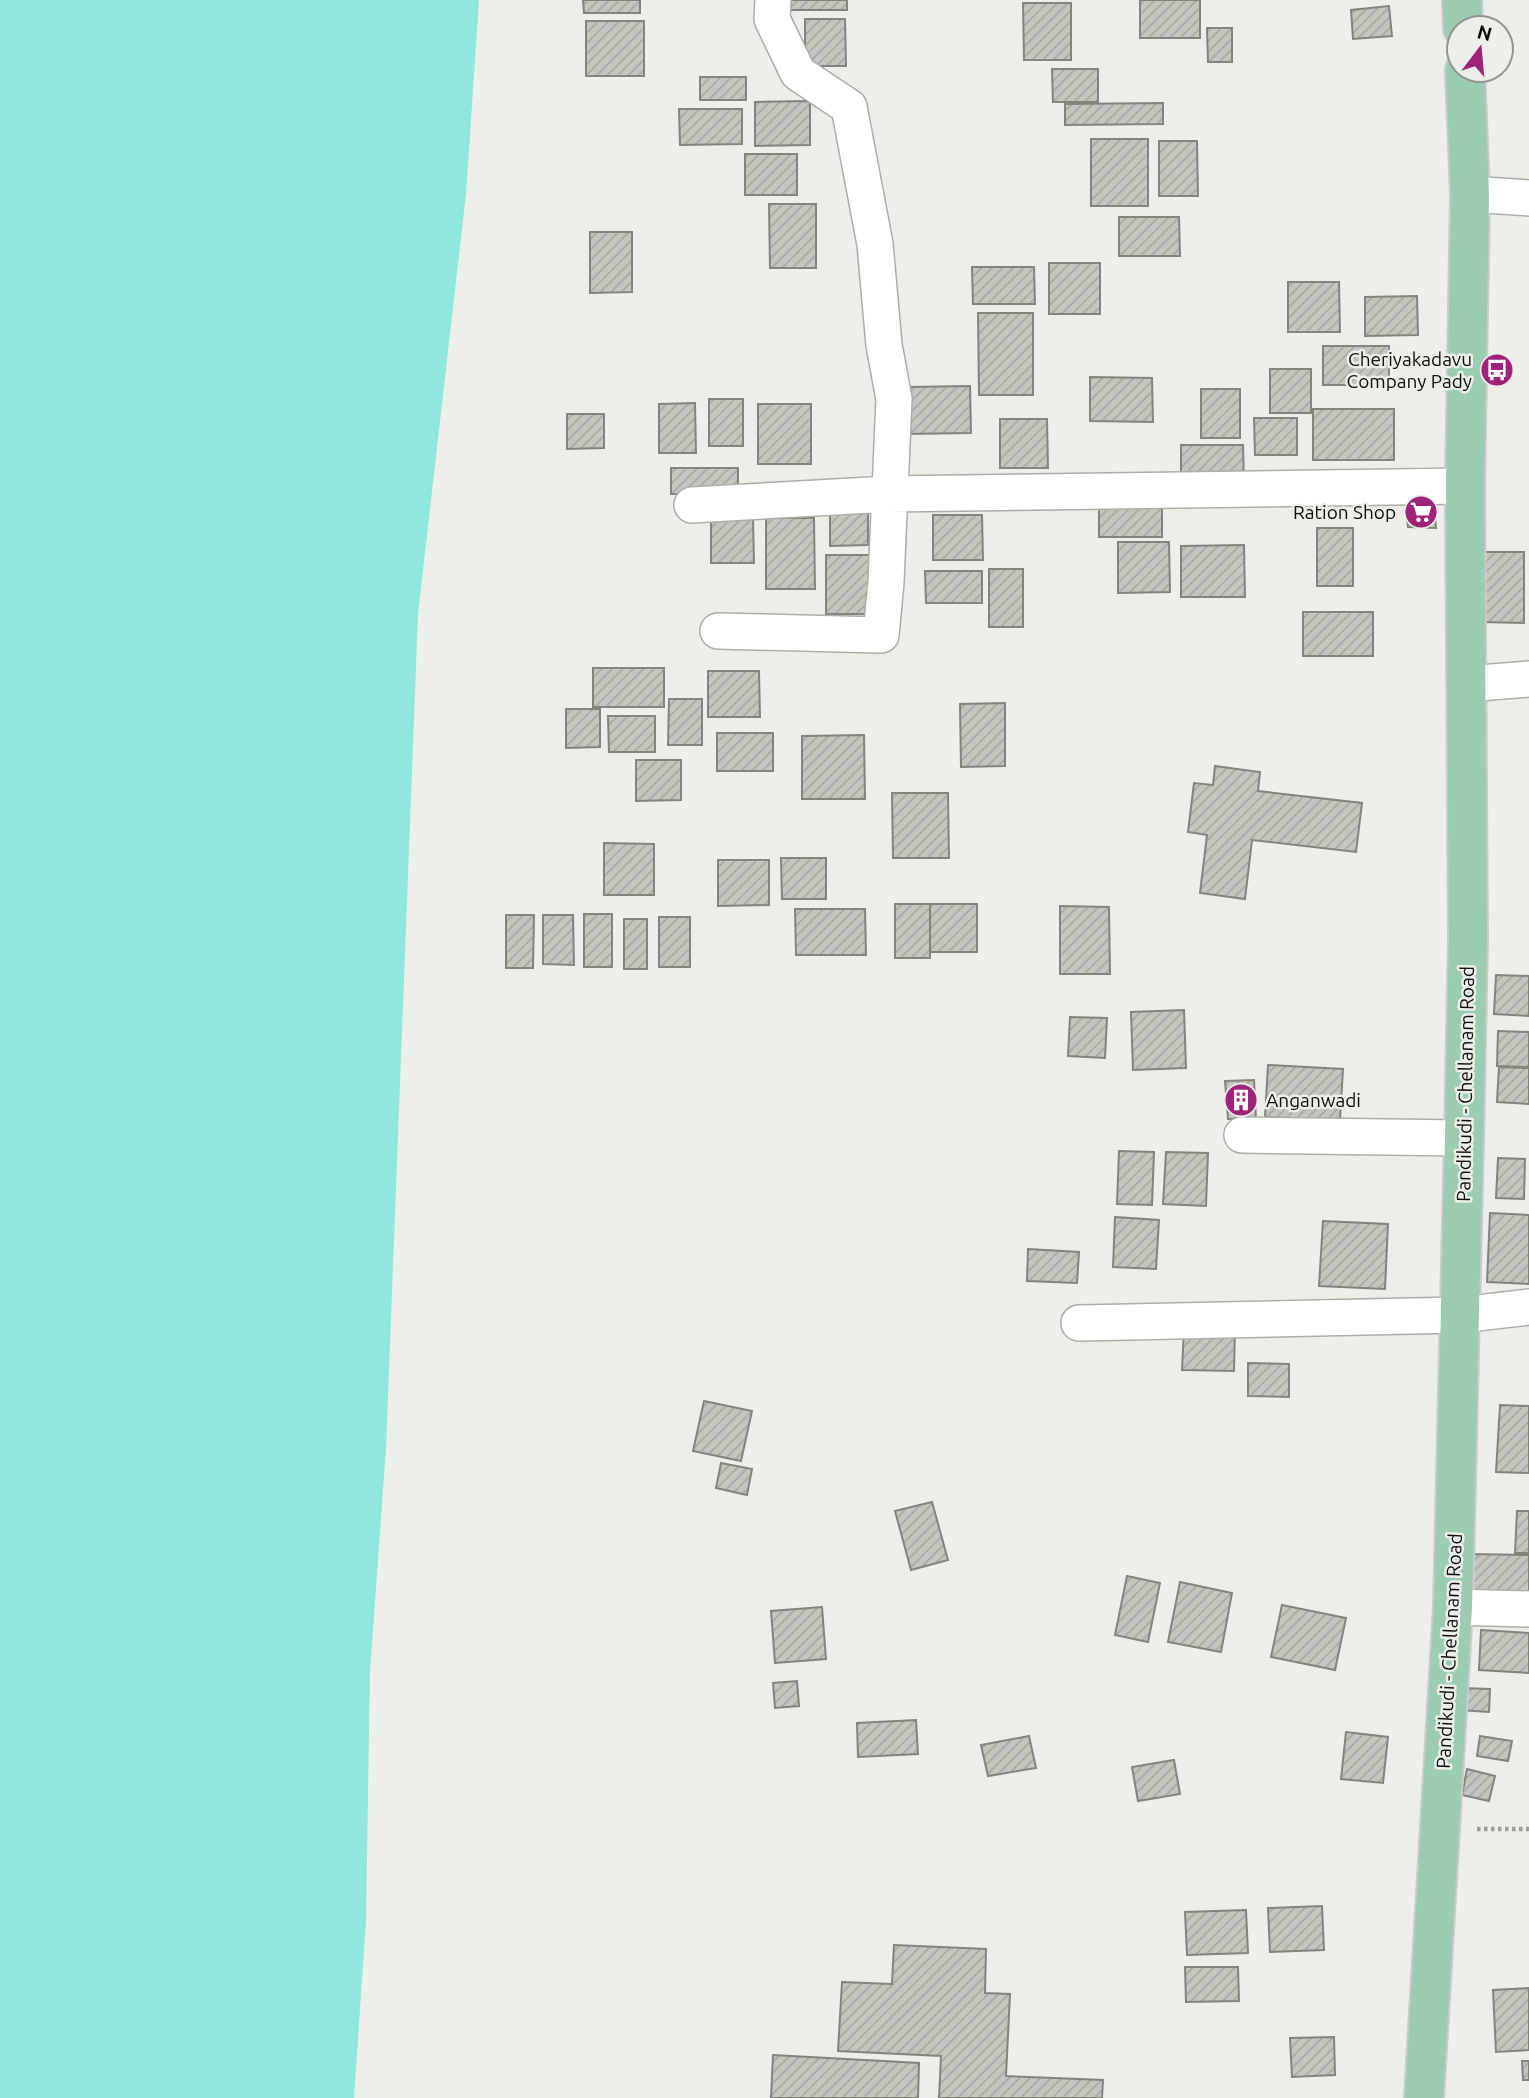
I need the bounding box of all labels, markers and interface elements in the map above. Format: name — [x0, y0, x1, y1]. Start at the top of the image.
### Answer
north arrow — [1445, 14, 1515, 84]
text: N — [1475, 20, 1495, 45]
place label: Cheriyakadavu Company Pady — [1347, 348, 1472, 392]
bus stop icon: Cheriyakadavu Company Pady — [1478, 351, 1516, 389]
supermarket icon: Ration Shop — [1402, 493, 1440, 531]
place label: Ration Shop — [1293, 501, 1396, 523]
street label: Pandikudi - Chellanam Road — [1452, 966, 1478, 1202]
building icon: Anganwadi — [1222, 1081, 1260, 1119]
place label: Anganwadi — [1266, 1089, 1361, 1111]
street label: Pandikudi - Chellanam Road — [1432, 1533, 1466, 1769]

